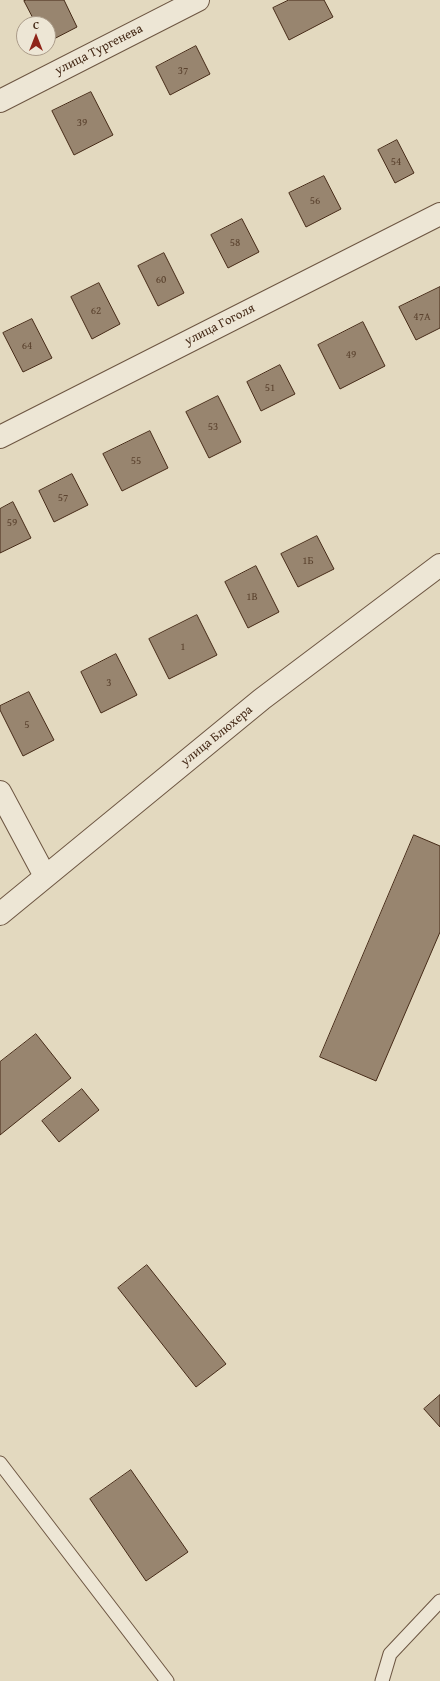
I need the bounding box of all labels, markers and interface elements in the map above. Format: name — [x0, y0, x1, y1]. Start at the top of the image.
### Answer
north arrow — [16, 16, 56, 56]
text: С — [33, 17, 39, 33]
street label: улица Тургенева — [52, 21, 146, 79]
house number: 37 — [178, 64, 188, 78]
house number: 39 — [77, 116, 87, 130]
house number: 54 — [391, 155, 401, 169]
house number: 56 — [310, 194, 320, 208]
house number: 58 — [230, 236, 240, 250]
house number: 60 — [156, 273, 166, 287]
street label: улица Гоголя — [182, 301, 258, 349]
house number: 62 — [91, 304, 101, 318]
house number: 47А — [413, 310, 431, 324]
house number: 64 — [22, 339, 32, 353]
house number: 49 — [346, 348, 356, 362]
house number: 51 — [265, 381, 275, 395]
house number: 53 — [208, 420, 218, 434]
house number: 55 — [131, 454, 141, 468]
house number: 57 — [58, 491, 68, 505]
house number: 59 — [7, 516, 17, 530]
house number: 1Б — [302, 554, 314, 568]
house number: 1В — [246, 590, 258, 604]
house number: 1 — [180, 640, 186, 654]
house number: 3 — [106, 676, 112, 690]
street label: улица Блюхера — [178, 702, 256, 770]
house number: 5 — [24, 718, 30, 732]

